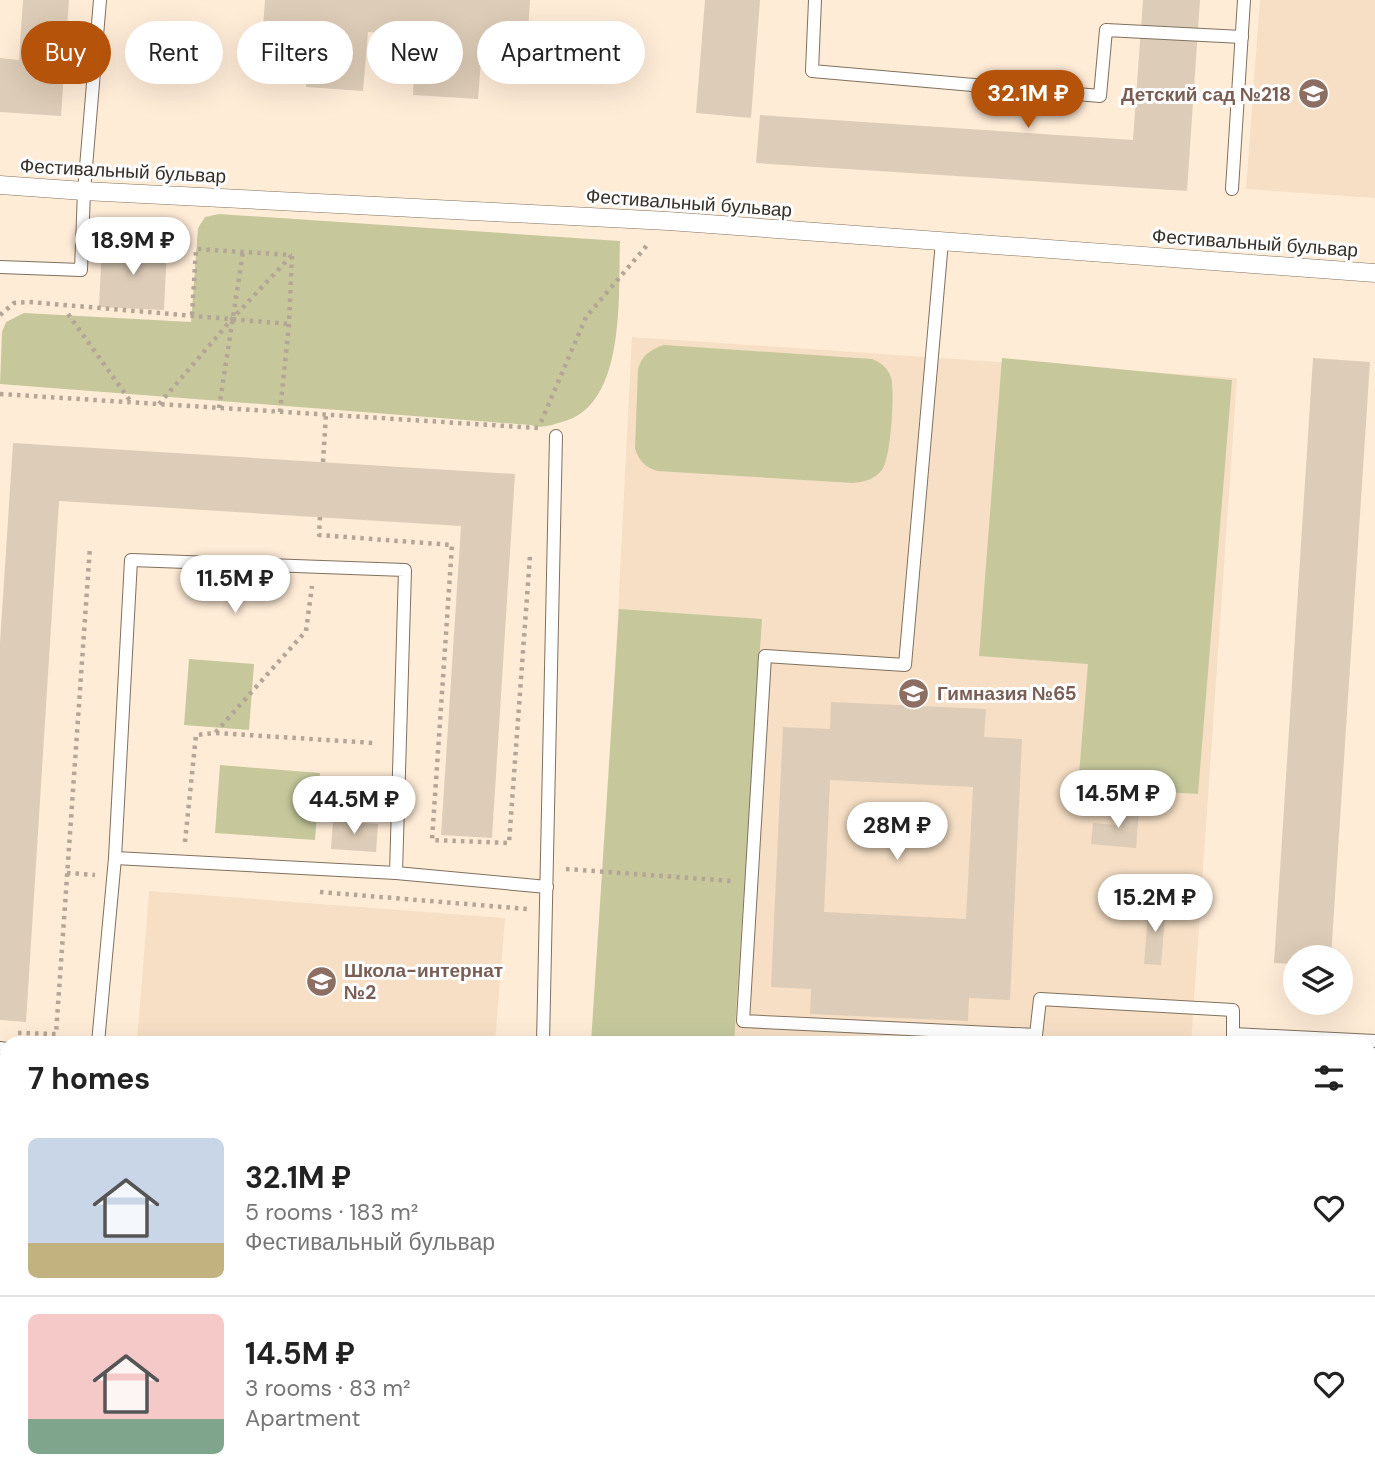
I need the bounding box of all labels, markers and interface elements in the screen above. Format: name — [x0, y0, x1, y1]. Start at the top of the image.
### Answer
chip: Buy — [21, 21, 111, 84]
chip: Rent — [125, 21, 223, 84]
chip: Filters — [237, 21, 353, 84]
chip: New — [367, 21, 463, 84]
chip: Apartment — [477, 21, 645, 84]
pin: 32.1M ₽ — [963, 71, 1093, 130]
school or university icon: Детский сад №218 — [1297, 77, 1331, 111]
text: 32.1M ₽ — [987, 78, 1069, 108]
place label: Детский сад №218 — [1121, 82, 1291, 107]
street label: Фестивальный бульвар — [19, 153, 227, 189]
street label: Фестивальный бульвар — [585, 183, 793, 223]
pin: 18.9M ₽ — [68, 218, 198, 277]
street label: Фестивальный бульвар — [1151, 223, 1359, 263]
text: 18.9M ₽ — [91, 225, 175, 255]
pin: 11.5M ₽ — [170, 556, 300, 615]
text: 11.5M ₽ — [196, 563, 274, 593]
school or university icon: Гимназия №65 — [897, 676, 931, 710]
place label: Гимназия №65 — [937, 681, 1077, 706]
pin: 14.5M ₽ — [1053, 770, 1183, 830]
pin: 44.5M ₽ — [289, 776, 419, 836]
text: 14.5M ₽ — [1076, 778, 1160, 808]
text: 44.5M ₽ — [309, 784, 399, 814]
pin: 28M ₽ — [848, 802, 946, 862]
text: 28M ₽ — [863, 810, 931, 840]
pin: 15.2M ₽ — [1090, 874, 1220, 934]
text: 15.2M ₽ — [1114, 882, 1196, 912]
map controls — [1283, 945, 1353, 1015]
button: layers — [1283, 945, 1353, 1015]
place label: Школа-интернат №2 — [344, 958, 503, 1005]
school or university icon: Школа-интернат №2 — [304, 964, 338, 998]
text: 7 homes — [28, 1059, 150, 1098]
icon: filters — [1310, 1059, 1348, 1097]
text: 32.1M ₽ — [245, 1158, 351, 1197]
icon: home — [84, 1166, 168, 1250]
icon: heart — [1310, 1189, 1348, 1227]
text: 5 rooms · 183 m² — [245, 1197, 418, 1227]
text: Фестивальный бульвар — [245, 1227, 495, 1257]
text: 14.5M ₽ — [245, 1334, 355, 1373]
icon: home — [84, 1342, 168, 1426]
icon: heart — [1310, 1365, 1348, 1403]
text: 3 rooms · 83 m² — [245, 1373, 411, 1403]
text: Apartment — [245, 1403, 360, 1433]

